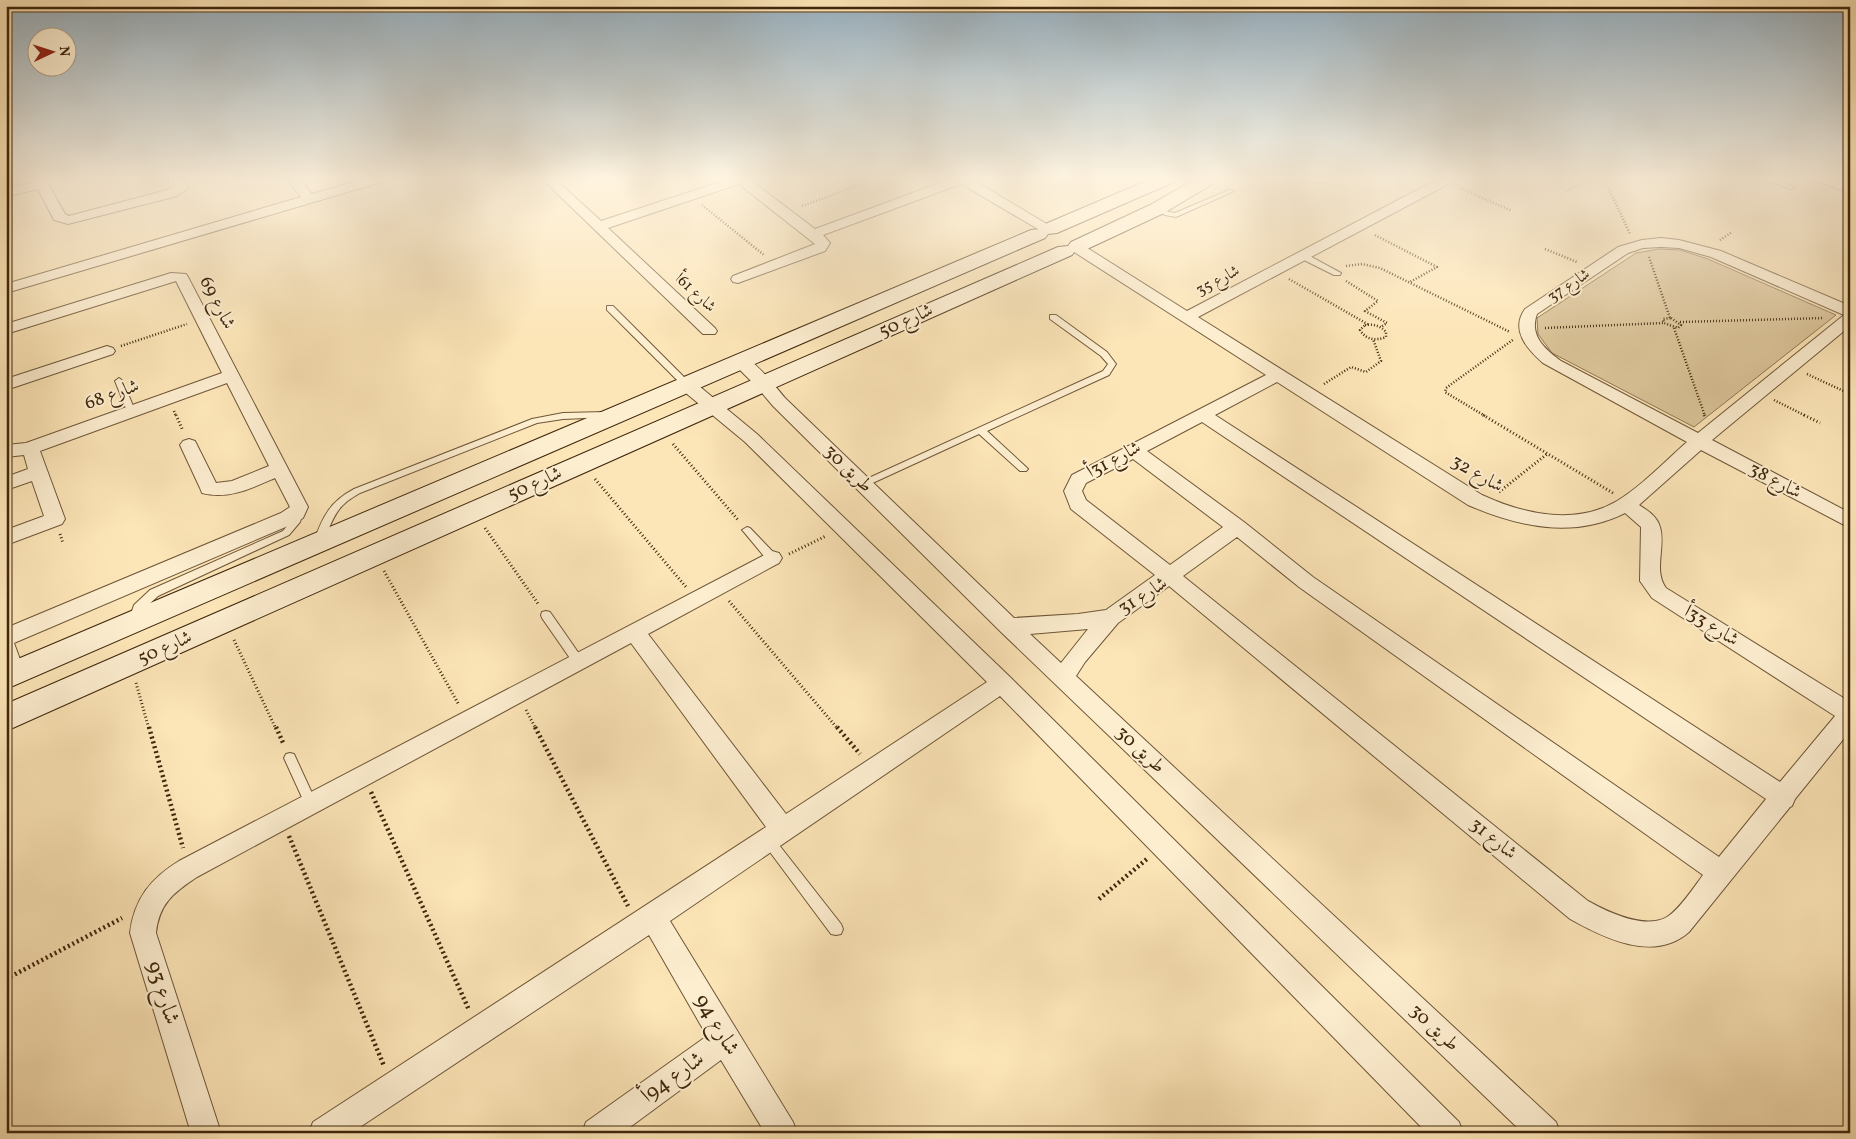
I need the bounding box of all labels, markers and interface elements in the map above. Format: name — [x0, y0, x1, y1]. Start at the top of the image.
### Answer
north arrow — [28, 28, 78, 78]
text: N — [54, 45, 73, 57]
street label: شارع 35 — [1192, 260, 1244, 303]
street label: شارع 37 — [1543, 264, 1595, 309]
street label: شارع 61أ — [669, 267, 722, 319]
street label: شارع 69 — [192, 272, 241, 334]
street label: شارع 50 — [875, 298, 938, 345]
street label: شارع 68 — [81, 373, 143, 418]
street label: شارع 31أ — [1082, 434, 1146, 486]
street label: طريق 30 — [818, 439, 878, 499]
street label: شارع 32 — [1445, 449, 1508, 500]
street label: شارع 38 — [1744, 456, 1806, 507]
street label: شارع 50 — [504, 461, 567, 508]
street label: شارع 31 — [1113, 571, 1173, 622]
street label: شارع 33أ — [1678, 598, 1744, 654]
street label: شارع 50 — [134, 625, 197, 672]
street label: طريق 30 — [1109, 720, 1171, 780]
street label: شارع 31 — [1463, 812, 1522, 867]
street label: شارع 93 — [136, 957, 187, 1029]
street label: شارع 94 — [685, 988, 746, 1062]
street label: طريق 30 — [1403, 998, 1465, 1058]
street label: شارع 94أ — [634, 1043, 712, 1112]

